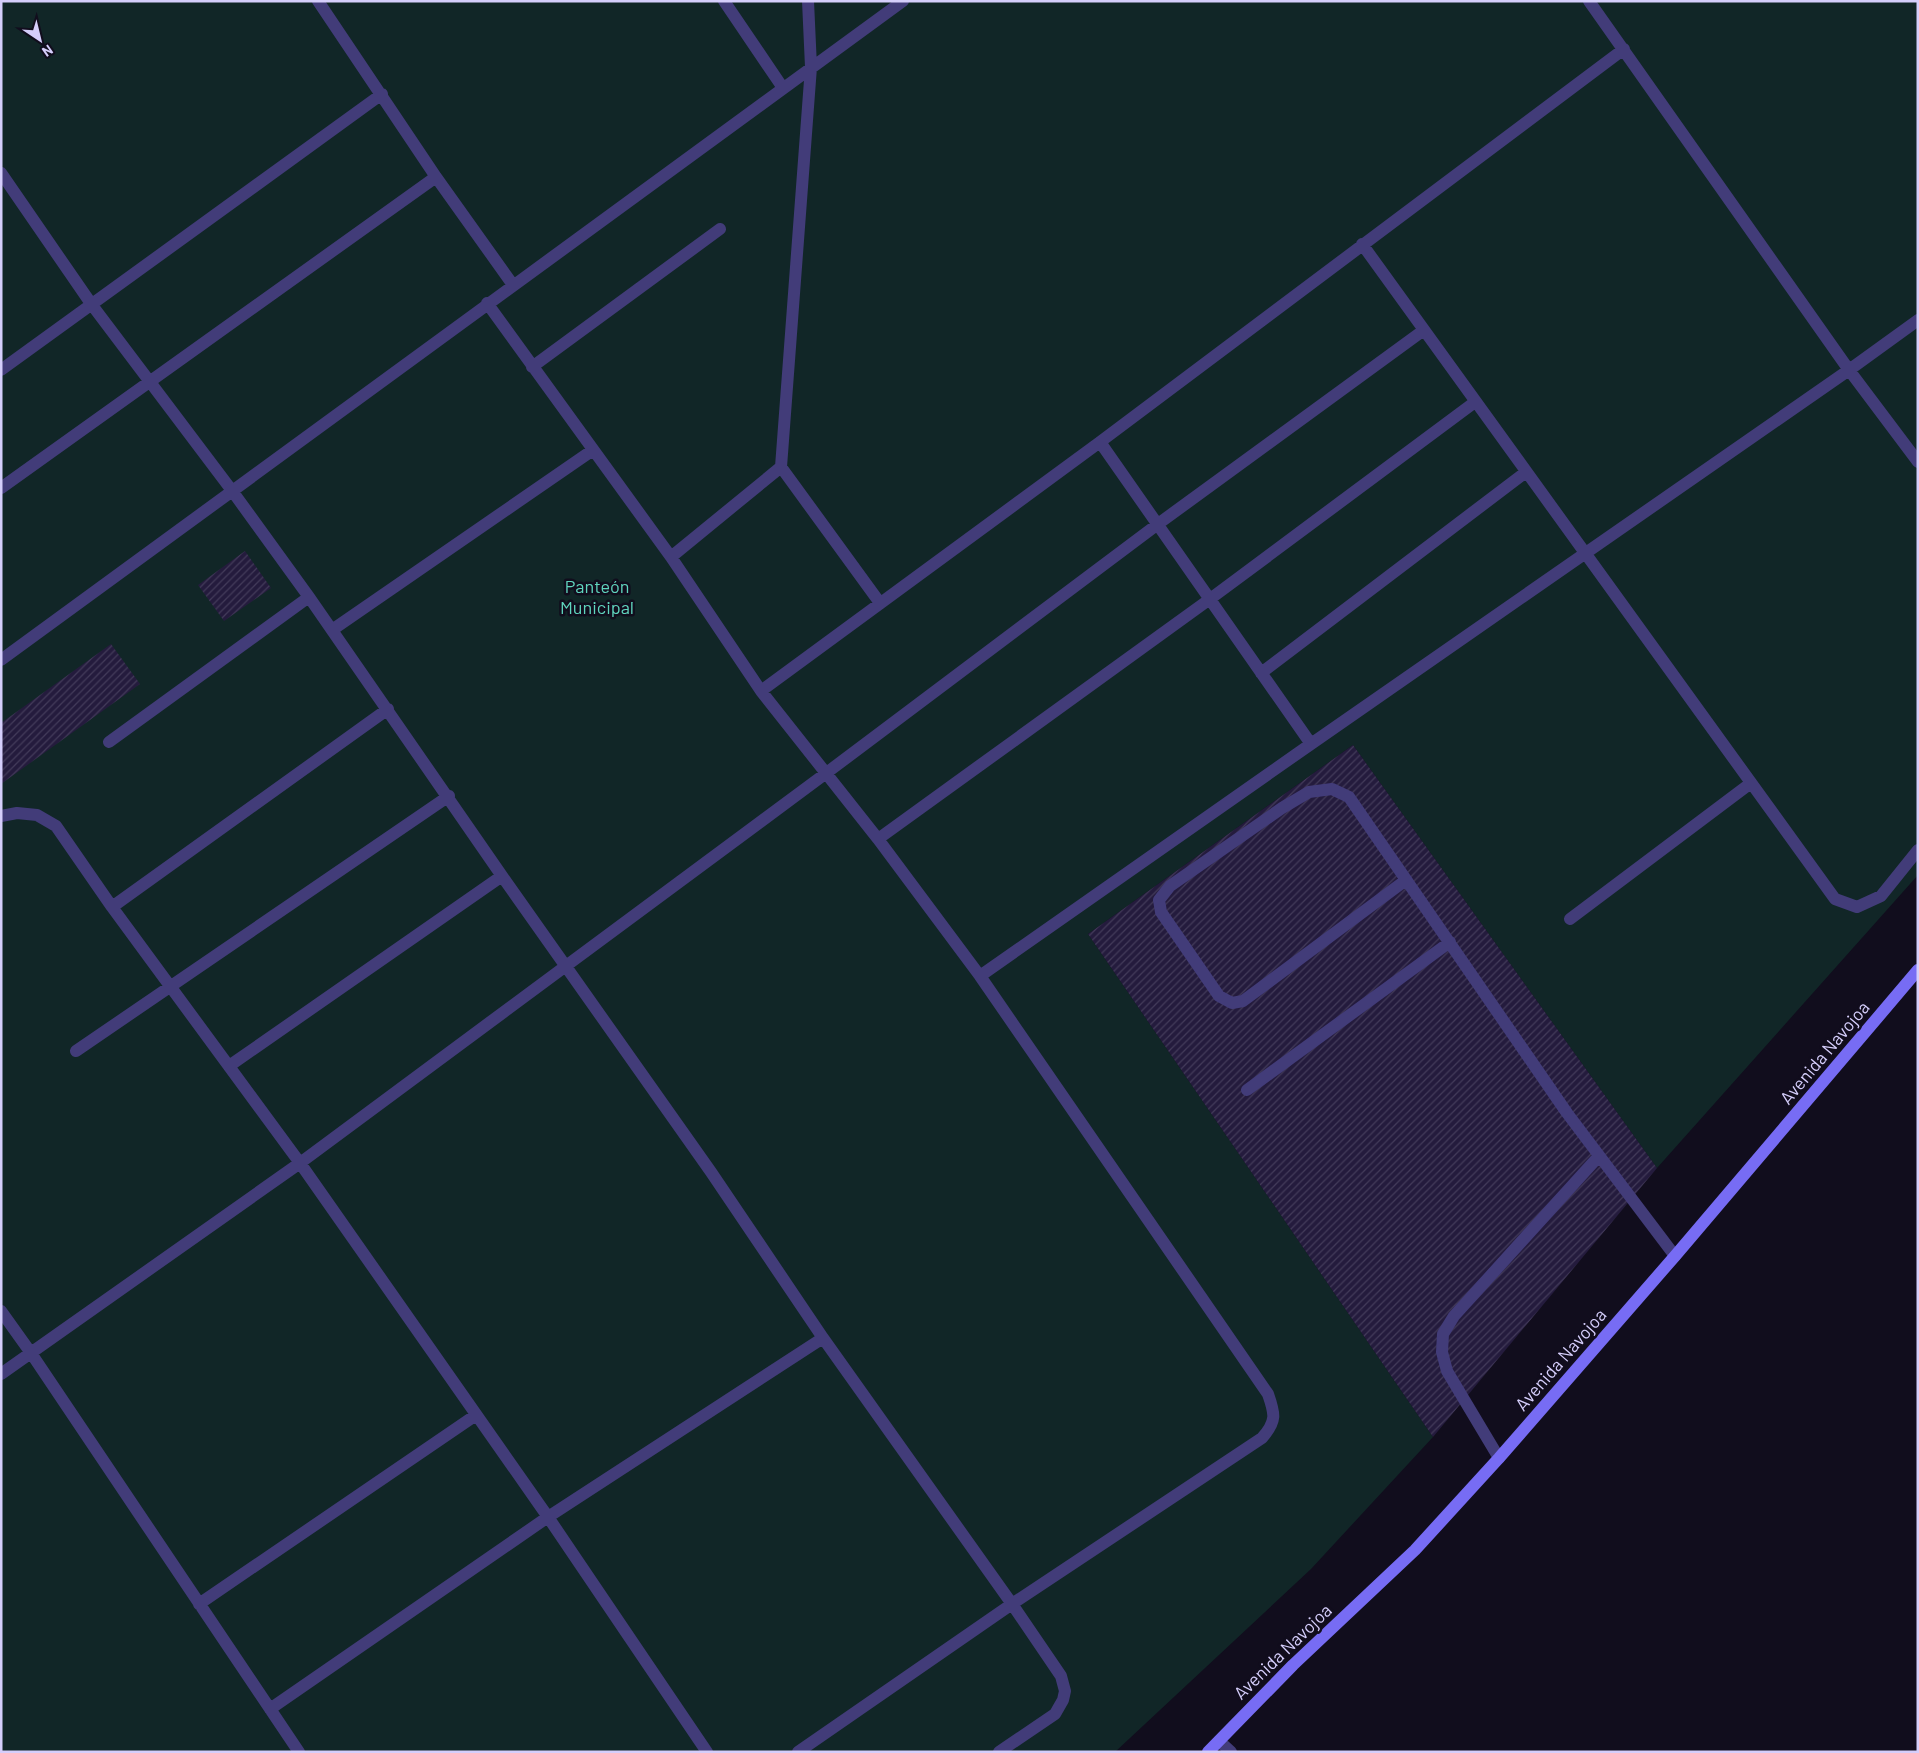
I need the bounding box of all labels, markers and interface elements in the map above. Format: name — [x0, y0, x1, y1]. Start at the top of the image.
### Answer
north arrow — [15, 15, 65, 65]
text: N — [39, 41, 56, 61]
park label: Panteón Municipal — [560, 575, 634, 618]
street label: Avenida Navojoa — [1775, 996, 1874, 1108]
street label: Avenida Navojoa — [1510, 1304, 1611, 1415]
street label: Avenida Navojoa — [1229, 1599, 1336, 1704]

